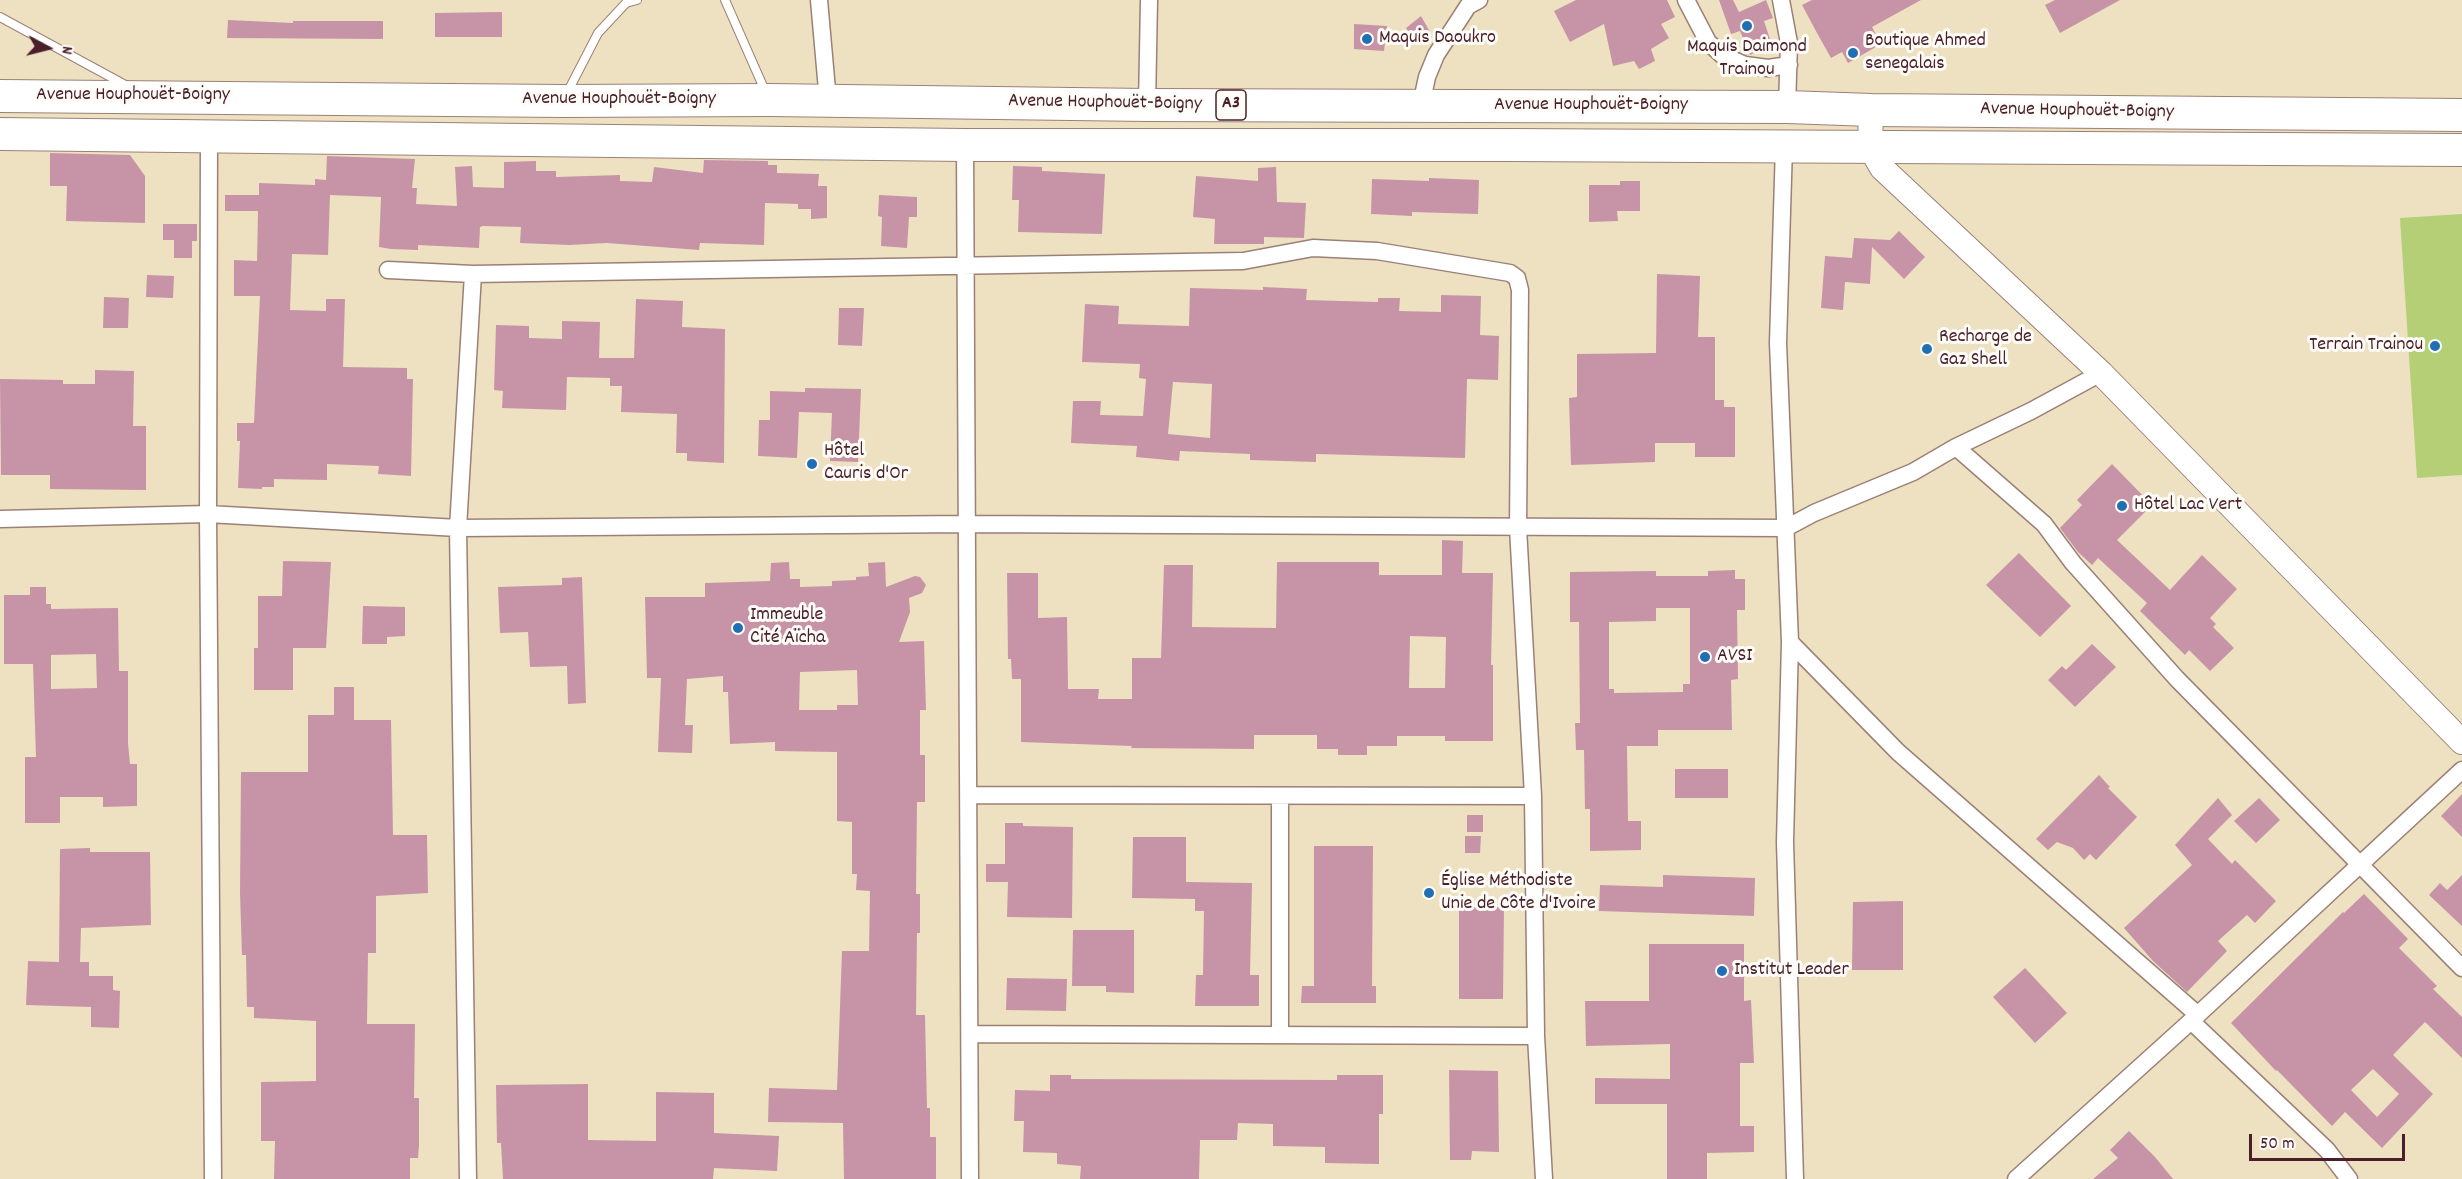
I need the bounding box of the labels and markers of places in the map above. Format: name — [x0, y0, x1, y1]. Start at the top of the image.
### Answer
marker: Maquis Daimond Trainou — [1740, 19, 1754, 33]
place label: Maquis Daoukro — [1379, 27, 1496, 51]
place label: Boutique Ahmed senegalais — [1865, 30, 1986, 77]
marker: Maquis Daoukro — [1360, 32, 1374, 46]
place label: Maquis Daimond Trainou — [1687, 36, 1807, 83]
marker: Boutique Ahmed senegalais — [1846, 46, 1860, 60]
place label: Recharge de Gaz Shell — [1939, 326, 2032, 373]
place label: Terrain Trainou — [2309, 334, 2423, 358]
marker: Terrain Trainou — [2428, 339, 2442, 353]
marker: Recharge de Gaz Shell — [1920, 342, 1934, 356]
place label: Hôtel Cauris d'Or — [824, 440, 908, 487]
marker: Hôtel Cauris d'Or — [805, 457, 819, 471]
place label: Hôtel Lac Vert — [2134, 494, 2242, 518]
marker: Hôtel Lac Vert — [2115, 499, 2129, 513]
place label: Immeuble Cité Aïcha — [750, 604, 825, 651]
marker: Immeuble Cité Aïcha — [731, 621, 745, 635]
place label: AVSI — [1717, 645, 1753, 669]
marker: AVSI — [1698, 650, 1712, 664]
place label: Église Méthodiste Unie de Côte d'Ivoire — [1441, 870, 1596, 917]
marker: Église Méthodiste Unie de Côte d'Ivoire — [1422, 886, 1436, 900]
place label: Institut Leader — [1734, 959, 1849, 983]
marker: Institut Leader — [1715, 964, 1729, 978]

